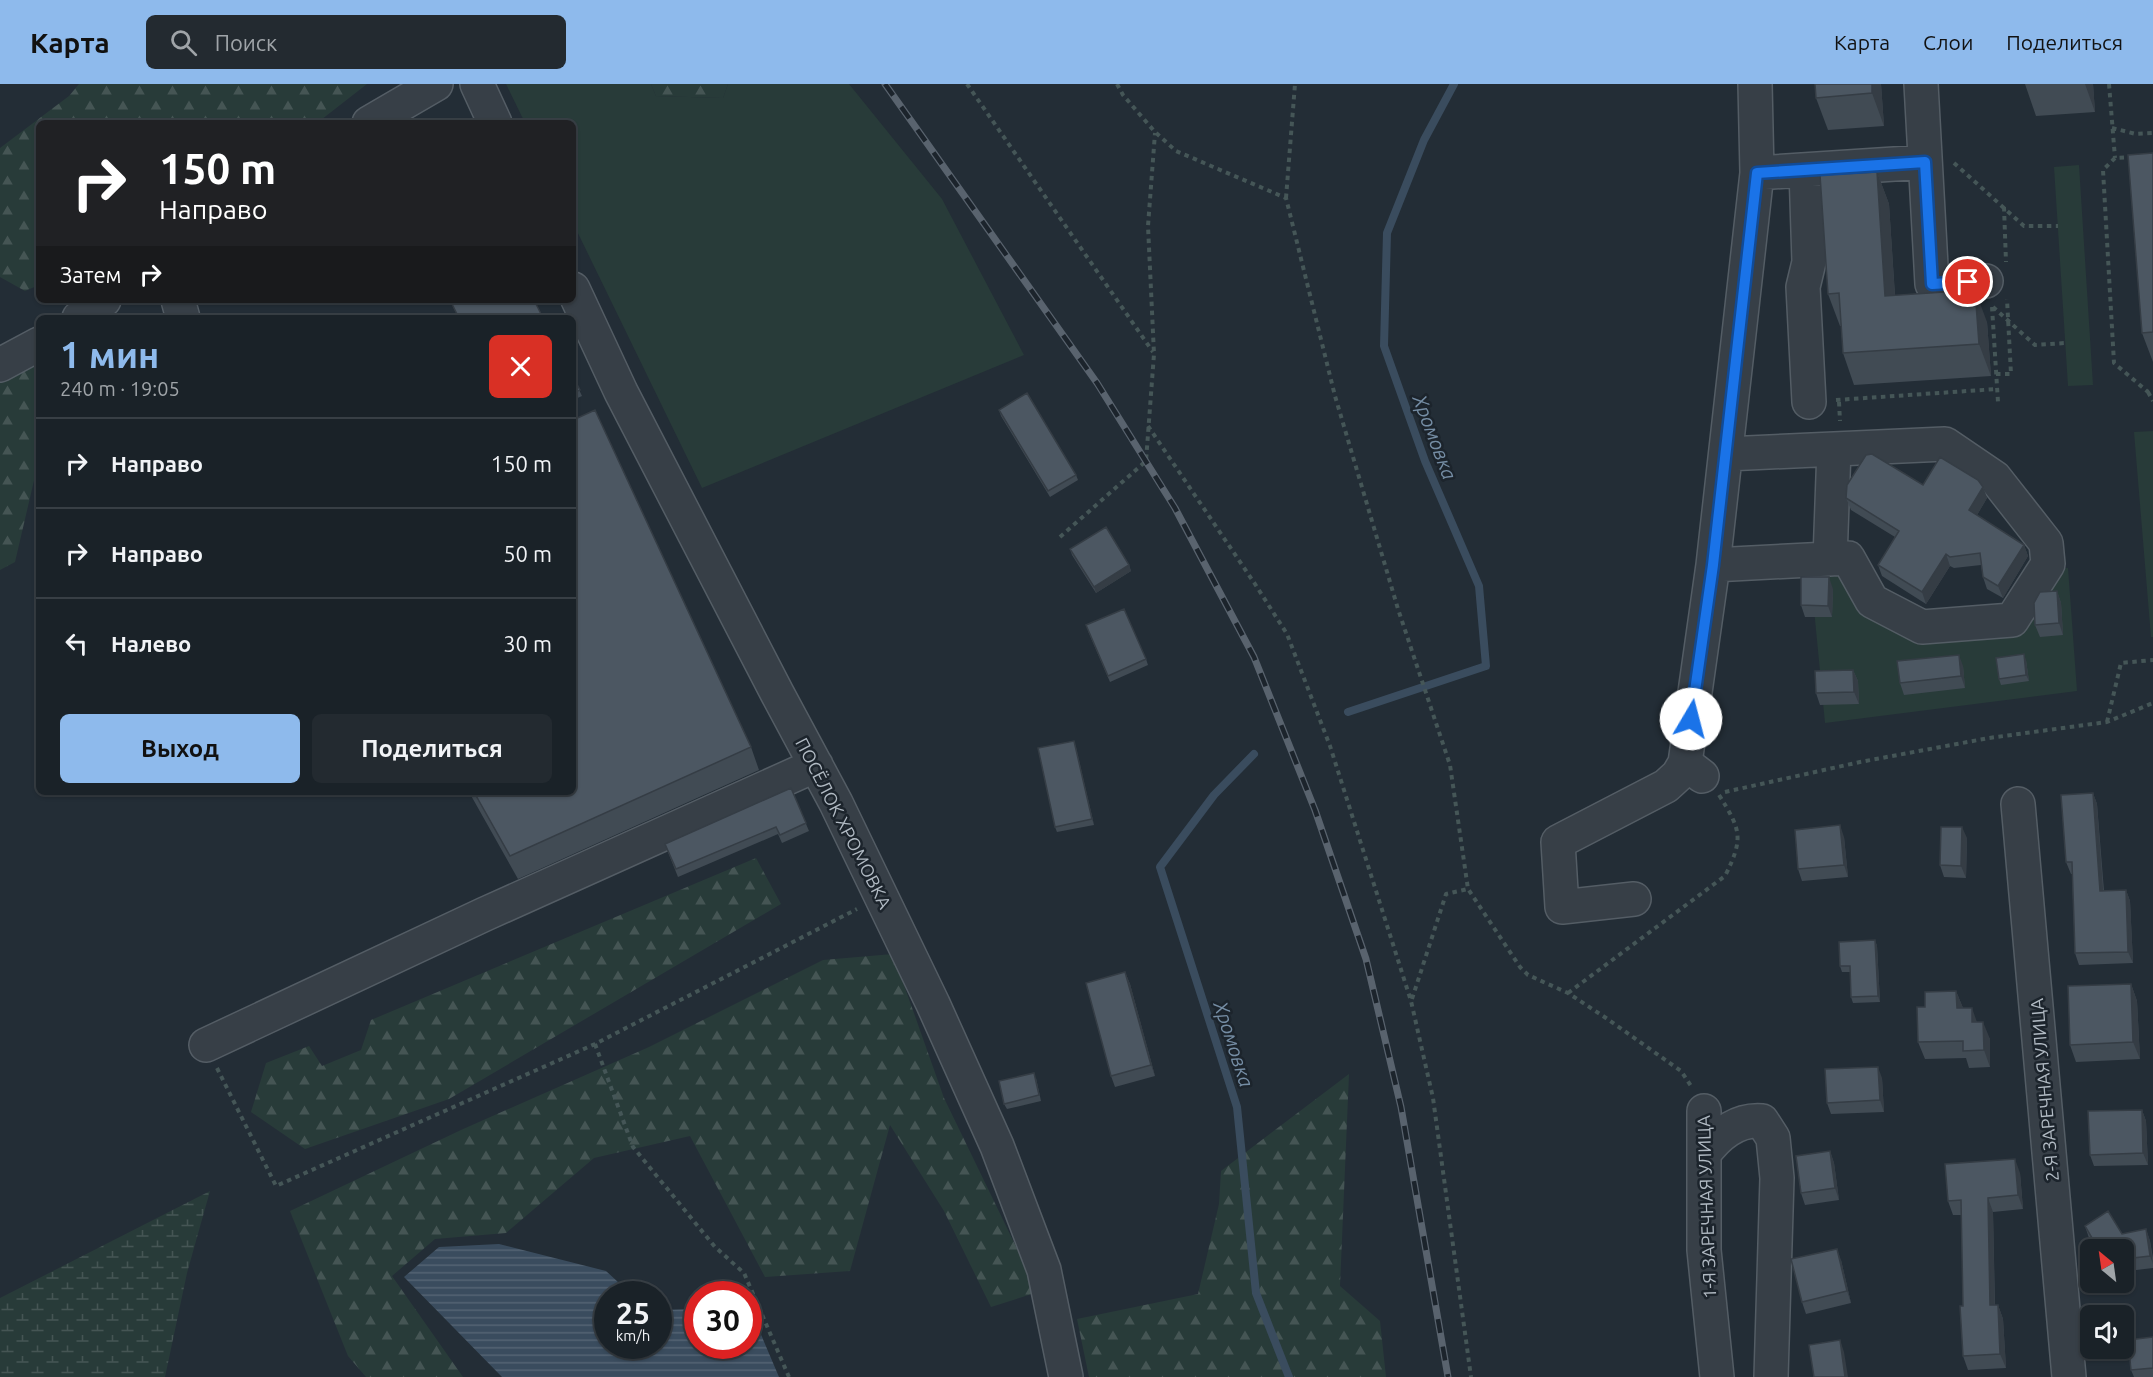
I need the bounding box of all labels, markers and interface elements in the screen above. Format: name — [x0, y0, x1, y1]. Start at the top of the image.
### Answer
search box — [146, 15, 566, 69]
icon: search — [167, 26, 200, 59]
text: Карта — [30, 27, 110, 58]
text: Поиск — [215, 30, 277, 55]
text: Карта — [1834, 30, 1890, 54]
text: Слои — [1923, 30, 1973, 54]
text: Поделиться — [2006, 30, 2123, 54]
icon: right — [60, 144, 138, 222]
text: 150 m — [159, 145, 276, 192]
text: Направо — [159, 194, 268, 224]
pin — [1942, 256, 1993, 307]
icon: right — [134, 258, 167, 291]
text: Затем — [60, 262, 122, 287]
icon: arrive — [1951, 265, 1984, 298]
text: 1 мин — [60, 334, 159, 375]
button: close — [489, 335, 552, 398]
text: 240 m · 19:05 — [60, 377, 180, 400]
water label: Хромовка — [1408, 391, 1462, 483]
icon: right — [60, 447, 93, 480]
text: Направо — [111, 451, 203, 476]
text: 150 m — [491, 451, 552, 476]
icon: right — [60, 537, 93, 570]
text: Направо — [111, 541, 203, 566]
text: 50 m — [503, 541, 552, 566]
icon: left — [60, 627, 93, 660]
text: Налево — [111, 631, 191, 656]
text: 30 m — [503, 631, 552, 656]
position arrow — [1659, 687, 1723, 751]
button: Выход — [60, 714, 300, 783]
button: Поделиться — [312, 714, 552, 783]
street label: ПОСЁЛОК ХРОМОВКА — [792, 734, 896, 912]
water label: Хромовка — [1209, 997, 1259, 1090]
street label: 2-Я ЗАРЕЧНАЯ УЛИЦА — [2026, 997, 2062, 1182]
street label: 1-Я ЗАРЕЧНАЯ УЛИЦА — [1693, 1115, 1719, 1299]
north arrow — [2080, 1239, 2134, 1293]
map controls — [2080, 1239, 2134, 1359]
speed limit sign: 30 — [684, 1281, 762, 1359]
text: 25 — [616, 1296, 650, 1330]
button: sound — [2080, 1305, 2134, 1359]
text: km/h — [616, 1327, 650, 1344]

